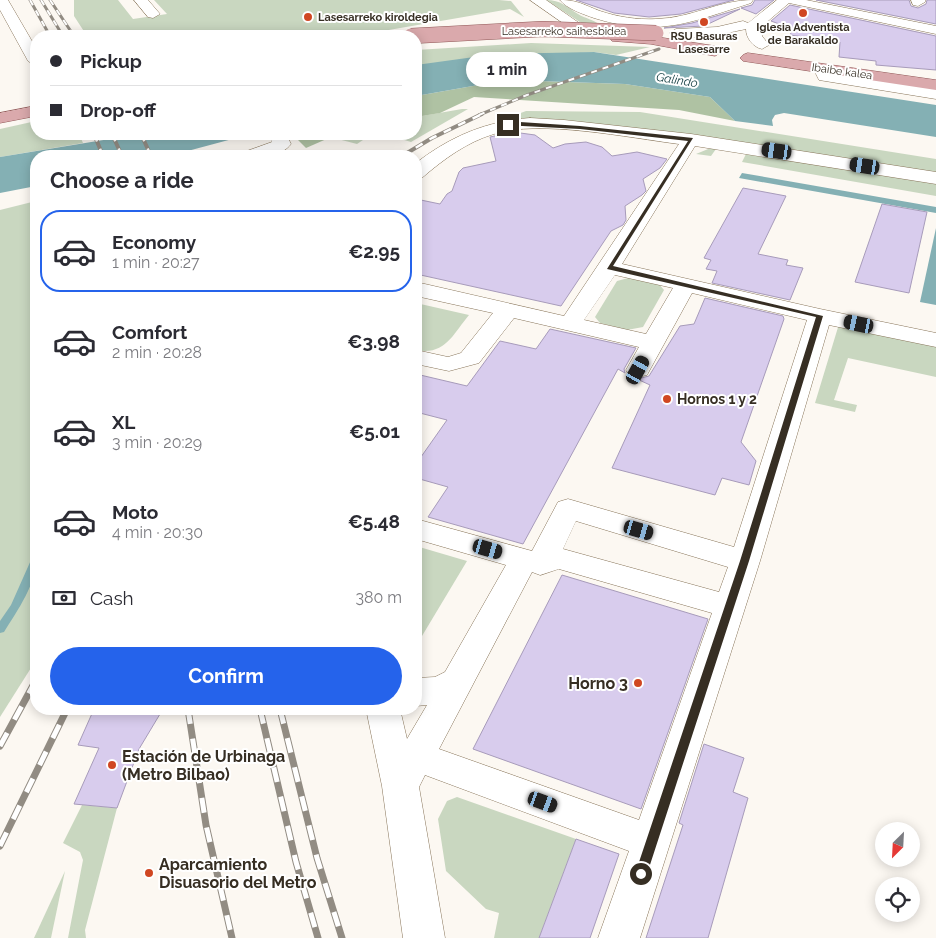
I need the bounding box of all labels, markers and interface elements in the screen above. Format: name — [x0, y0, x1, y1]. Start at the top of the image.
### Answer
marker: Iglesia Adventista de Barakaldo — [797, 7, 809, 19]
marker: Lasesarreko kiroldegia — [302, 11, 314, 23]
place label: Lasesarreko kiroldegia — [318, 11, 438, 24]
marker: RSU Basuras Lasesarre — [698, 16, 710, 28]
place label: Iglesia Adventista de Barakaldo — [756, 21, 850, 47]
street label: Lasesarreko saihesbidea — [502, 25, 626, 38]
place label: RSU Basuras Lasesarre — [671, 30, 738, 56]
text: Pickup — [80, 50, 142, 72]
callout: 1 min — [467, 52, 549, 88]
text: 1 min — [487, 60, 527, 79]
street label: Ibaibe kalea — [811, 61, 873, 82]
water label: Galindo — [655, 70, 699, 90]
text: Drop-off — [80, 99, 156, 121]
route end — [497, 114, 519, 136]
car — [761, 141, 792, 161]
car — [849, 156, 880, 176]
text: Choose a ride — [50, 167, 194, 193]
icon: car — [52, 229, 97, 274]
text: Economy — [112, 231, 196, 253]
text: €2.95 — [348, 240, 400, 262]
text: 1 min · 20:27 — [112, 253, 200, 272]
car — [842, 314, 875, 334]
icon: car — [52, 319, 97, 364]
text: Comfort — [112, 321, 187, 343]
text: €3.98 — [347, 330, 400, 352]
text: 2 min · 20:28 — [112, 343, 202, 362]
car — [624, 353, 651, 387]
place label: Hornos 1 y 2 — [677, 391, 757, 407]
marker: Hornos 1 y 2 — [661, 393, 673, 405]
icon: car — [52, 409, 97, 454]
text: XL — [112, 411, 135, 433]
text: €5.01 — [349, 420, 400, 442]
text: 3 min · 20:29 — [112, 433, 202, 452]
icon: car — [52, 499, 97, 544]
text: Moto — [112, 501, 158, 523]
text: €5.48 — [348, 510, 400, 532]
car — [622, 519, 655, 541]
text: 4 min · 20:30 — [112, 523, 203, 542]
car — [471, 538, 504, 560]
icon: cash — [50, 584, 78, 612]
text: Cash — [90, 587, 134, 609]
text: 380 m — [355, 588, 402, 607]
button: Confirm — [50, 647, 402, 705]
place label: Horno 3 — [568, 674, 628, 693]
marker: Horno 3 — [632, 677, 644, 689]
place label: Estación de Urbinaga (Metro Bilbao) — [122, 747, 285, 784]
marker: Estación de Urbinaga (Metro Bilbao) — [106, 759, 118, 771]
car — [526, 790, 559, 814]
north arrow — [875, 822, 920, 868]
map controls — [875, 822, 920, 922]
place label: Aparcamiento Disuasorio del Metro — [159, 855, 317, 892]
route start — [630, 863, 652, 885]
marker: Aparcamiento Disuasorio del Metro — [143, 867, 155, 879]
button: locate — [875, 877, 920, 922]

